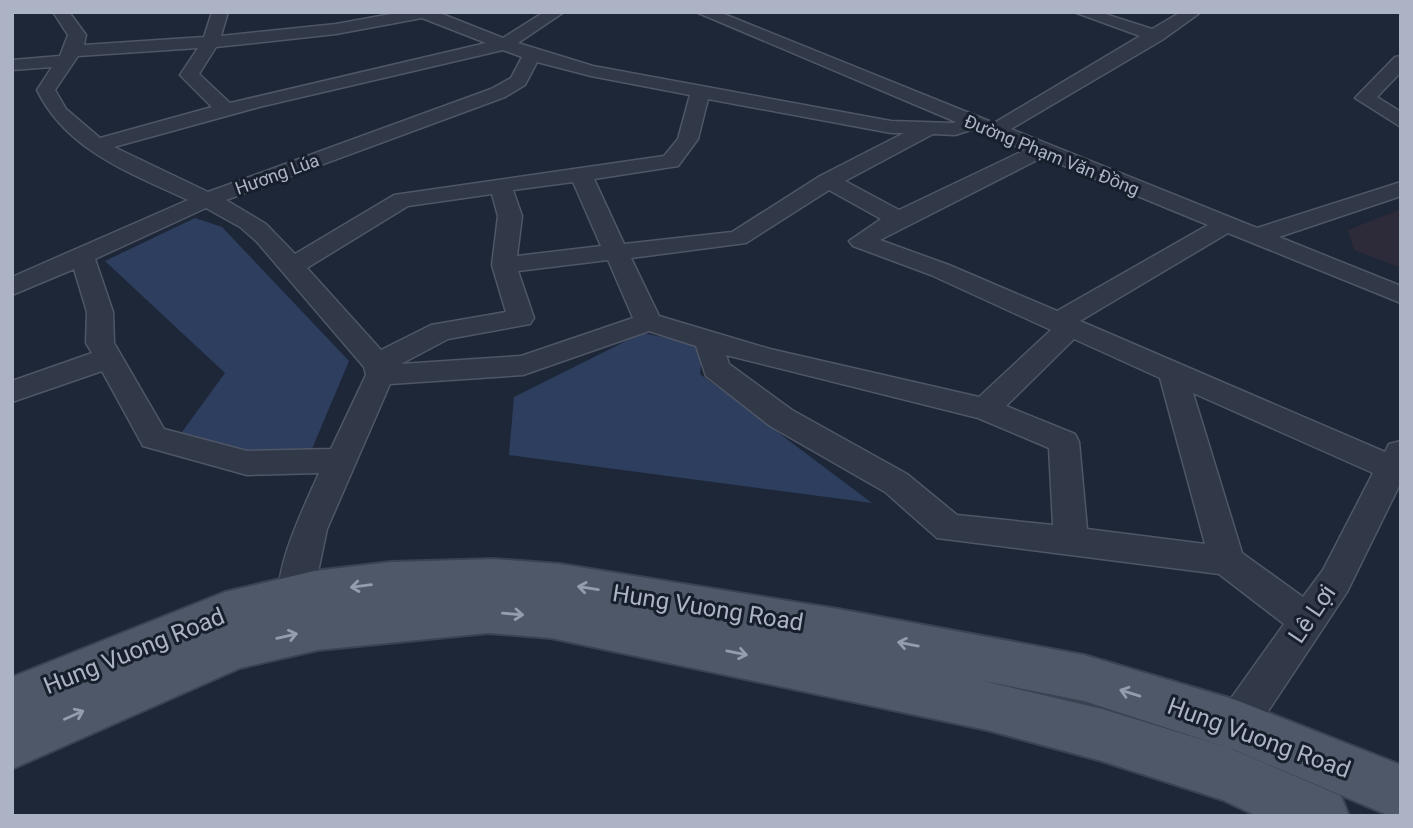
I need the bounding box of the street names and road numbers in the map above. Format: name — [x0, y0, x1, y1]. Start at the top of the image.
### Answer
street label: Đường Phạm Văn Đồng — [961, 110, 1143, 200]
street label: Hương Lúa — [232, 149, 322, 199]
street label: Hung Vuong Road — [611, 579, 805, 637]
street label: Lê Lợi — [1282, 580, 1342, 648]
street label: Hung Vuong Road — [39, 602, 229, 700]
street label: Hung Vuong Road — [1164, 692, 1354, 784]

